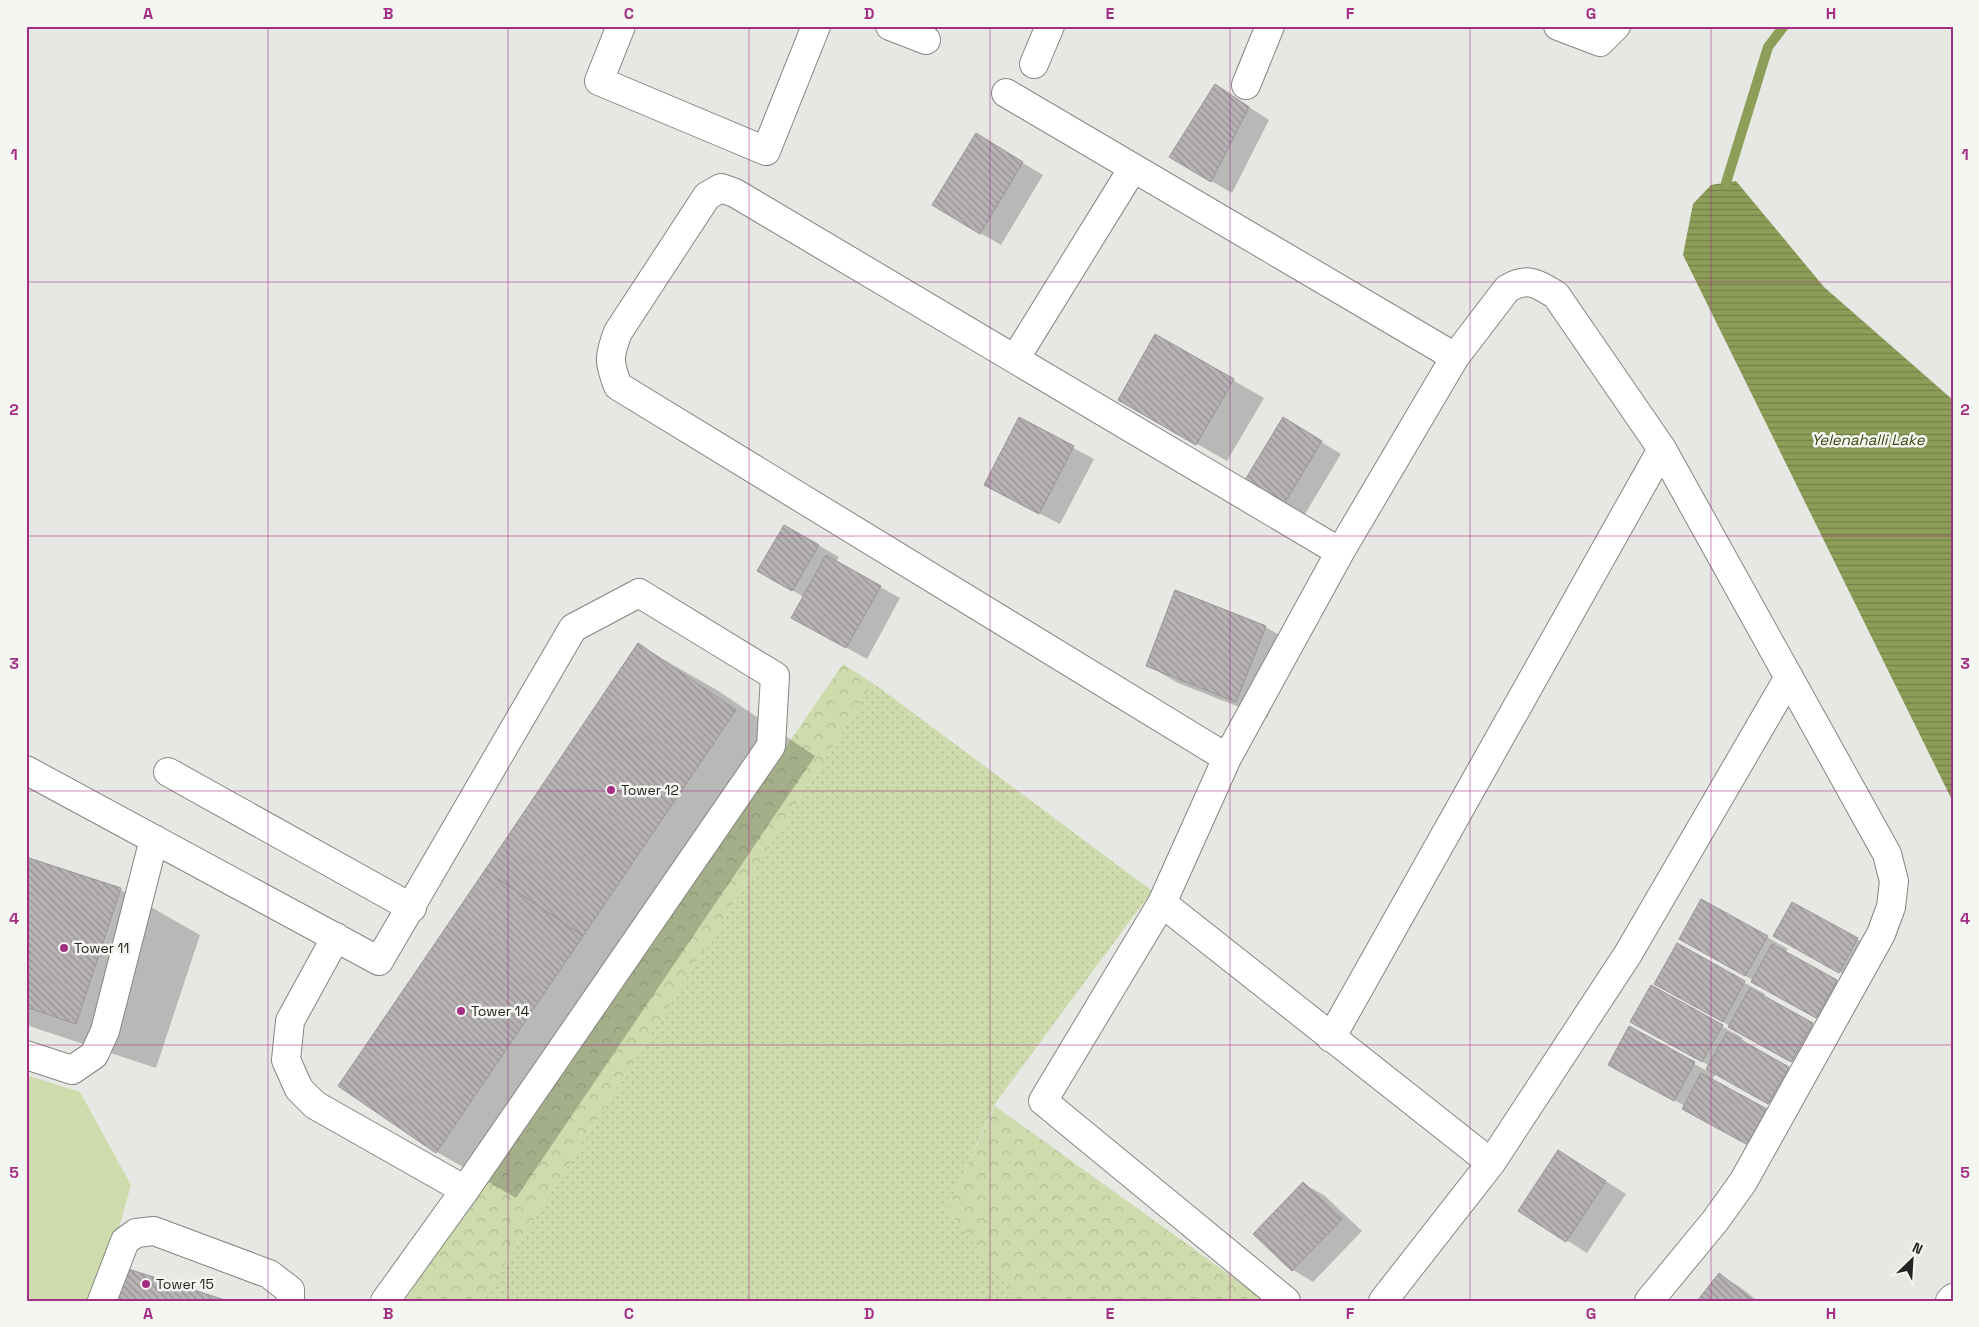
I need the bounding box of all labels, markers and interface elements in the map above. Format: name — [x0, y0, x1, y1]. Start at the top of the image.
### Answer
text: A — [143, 3, 153, 24]
text: B — [383, 3, 393, 24]
text: C — [624, 3, 634, 24]
text: D — [864, 3, 874, 24]
text: E — [1106, 3, 1115, 24]
text: F — [1346, 3, 1355, 24]
text: G — [1586, 3, 1596, 24]
text: H — [1826, 3, 1836, 24]
text: 1 — [10, 144, 18, 165]
text: 1 — [1961, 144, 1969, 165]
text: 2 — [9, 399, 19, 420]
text: 2 — [1960, 399, 1970, 420]
water label: Yelenahalli Lake — [1811, 430, 1926, 449]
text: 3 — [9, 653, 19, 674]
text: 3 — [1960, 653, 1970, 674]
place label: Tower 12 — [621, 781, 679, 799]
marker: Tower 12 — [605, 784, 617, 796]
text: 4 — [9, 908, 19, 929]
text: 4 — [1960, 908, 1970, 929]
place label: Tower 11 — [74, 939, 129, 957]
marker: Tower 11 — [58, 942, 70, 954]
place label: Tower 14 — [471, 1002, 529, 1020]
marker: Tower 14 — [455, 1005, 467, 1017]
text: 5 — [9, 1162, 19, 1183]
text: 5 — [1960, 1162, 1970, 1183]
north arrow — [1886, 1234, 1936, 1284]
text: N — [1909, 1238, 1926, 1258]
place label: Tower 15 — [156, 1275, 214, 1293]
marker: Tower 15 — [140, 1278, 152, 1290]
text: A — [143, 1303, 153, 1324]
text: B — [383, 1303, 393, 1324]
text: C — [624, 1303, 634, 1324]
text: D — [864, 1303, 874, 1324]
text: E — [1106, 1303, 1115, 1324]
text: F — [1346, 1303, 1355, 1324]
text: G — [1586, 1303, 1596, 1324]
text: H — [1826, 1303, 1836, 1324]

